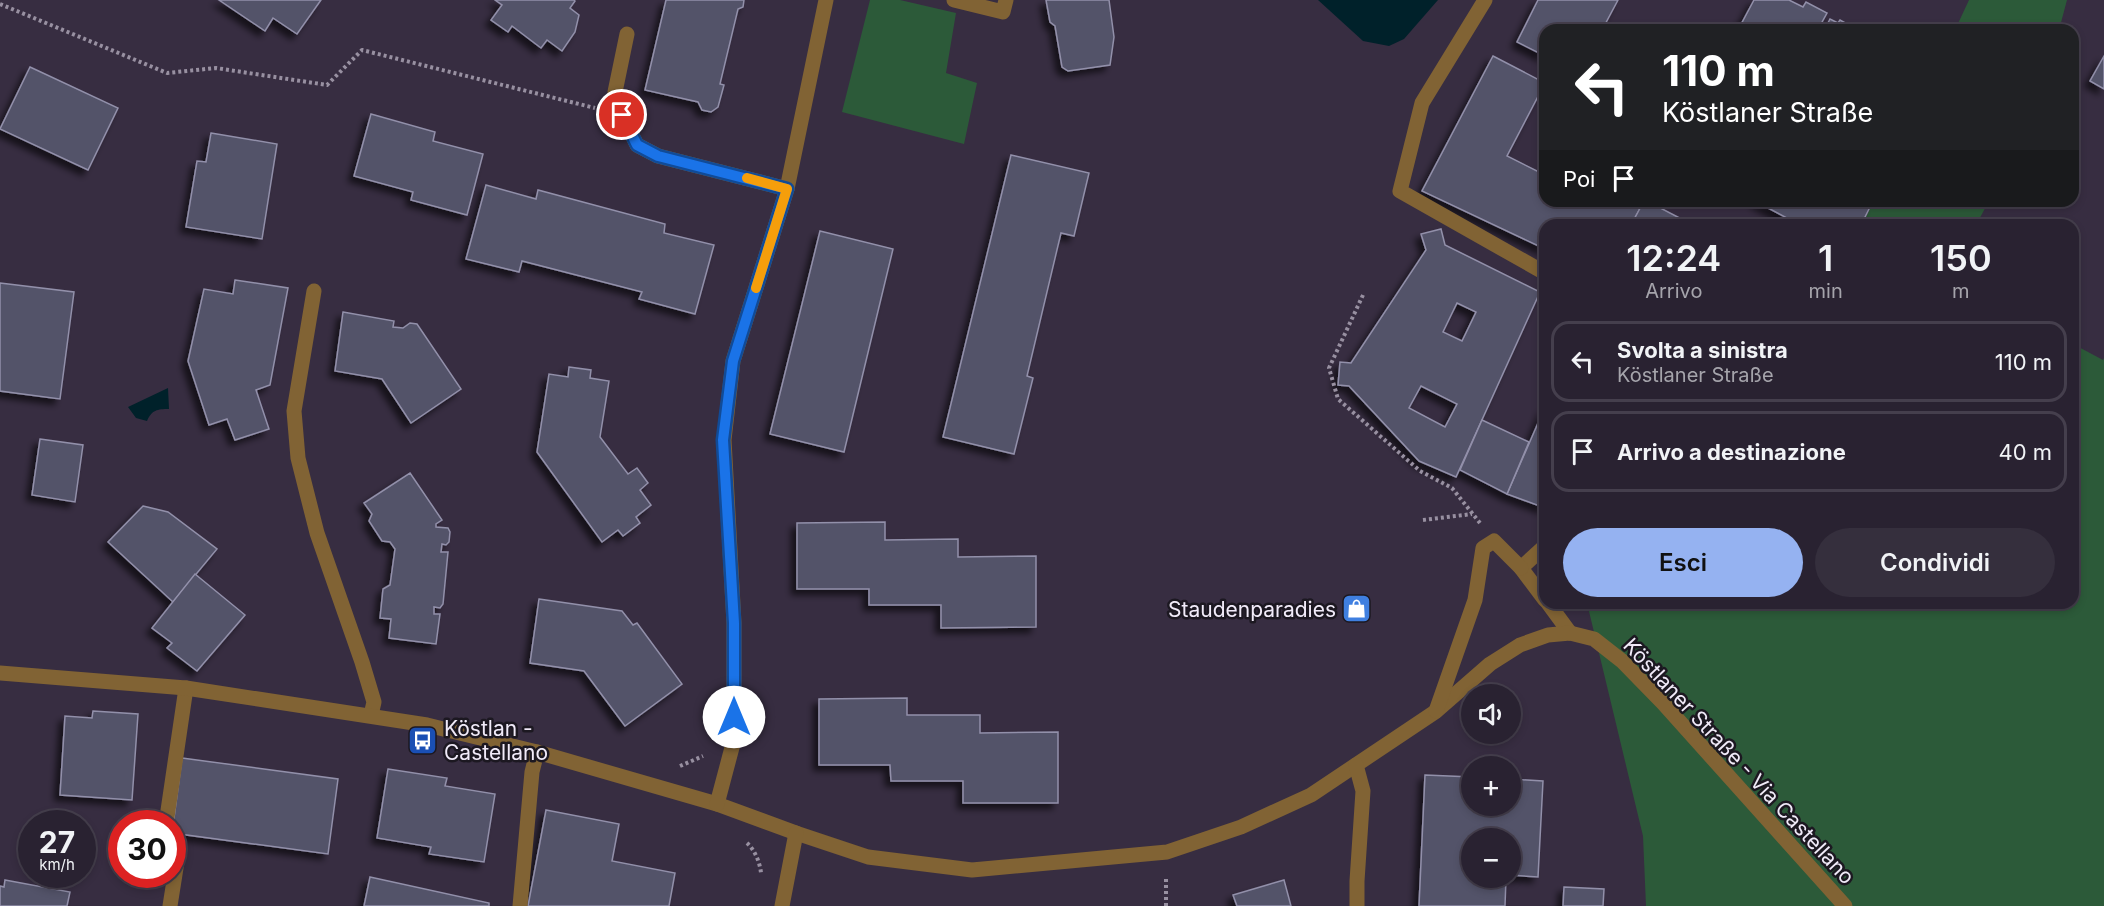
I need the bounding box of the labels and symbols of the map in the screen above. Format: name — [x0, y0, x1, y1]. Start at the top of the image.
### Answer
pin — [596, 89, 647, 140]
shop icon: Staudenparadies — [1341, 593, 1373, 625]
place label: Staudenparadies — [1168, 597, 1336, 622]
street label: Köstlaner Straße - Via Castellano — [1618, 633, 1860, 889]
position arrow — [702, 685, 766, 749]
place label: Köstlan - Castellano — [444, 716, 548, 765]
bus stop icon: Köstlan - Castellano — [407, 724, 439, 756]
speed limit sign: 30 — [108, 810, 186, 888]

